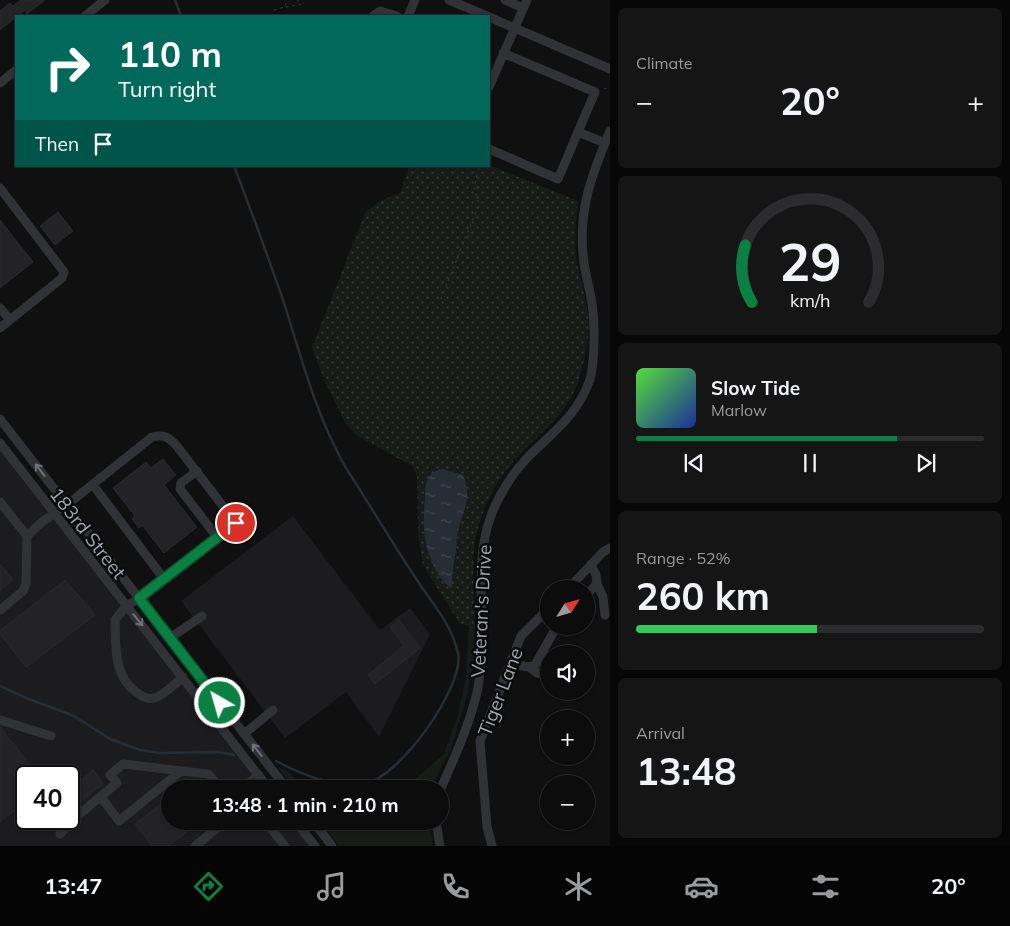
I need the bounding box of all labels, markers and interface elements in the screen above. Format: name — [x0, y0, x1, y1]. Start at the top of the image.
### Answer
text: 110 m — [118, 32, 222, 76]
icon: right — [35, 35, 100, 100]
text: Climate — [636, 53, 692, 73]
text: Turn right — [118, 75, 216, 103]
text: 20° — [780, 77, 840, 125]
text: − — [636, 84, 653, 119]
text: + — [967, 84, 984, 119]
icon: arrive — [89, 130, 117, 158]
text: Then — [35, 132, 79, 156]
text: 29 — [779, 229, 841, 294]
text: km/h — [790, 289, 830, 311]
text: Slow Tide — [711, 376, 800, 400]
text: Marlow — [711, 400, 767, 420]
icon: previous — [680, 449, 708, 477]
icon: pause — [796, 449, 824, 477]
icon: next — [912, 449, 940, 477]
one-way arrow — [34, 464, 45, 477]
street label: 183rd Street — [45, 482, 131, 584]
pin — [215, 502, 257, 544]
icon: arrive — [222, 509, 250, 537]
street label: Veteran's Drive — [466, 544, 496, 678]
text: Range · 52% — [636, 548, 731, 568]
text: 260 km — [636, 572, 770, 620]
north arrow — [540, 580, 595, 635]
map controls — [540, 580, 595, 830]
one-way arrow — [132, 613, 143, 626]
street label: Tiger Lane — [472, 644, 528, 740]
button: sound — [540, 645, 595, 700]
position arrow — [193, 676, 245, 728]
button: + — [540, 710, 595, 765]
text: Arrival — [636, 723, 685, 743]
one-way arrow — [252, 743, 262, 757]
text: 13:48 — [636, 747, 737, 795]
speed limit sign: 40 — [15, 765, 80, 830]
button: − — [540, 775, 595, 830]
text: 13:48 · 1 min · 210 m — [211, 793, 399, 817]
icon: directions — [191, 869, 226, 904]
icon: music — [314, 869, 349, 904]
icon: phone — [438, 869, 473, 904]
icon: climate — [561, 869, 596, 904]
icon: car — [684, 869, 719, 904]
icon: filters — [808, 869, 843, 904]
text: 13:47 — [44, 872, 102, 900]
text: 20° — [931, 872, 966, 900]

